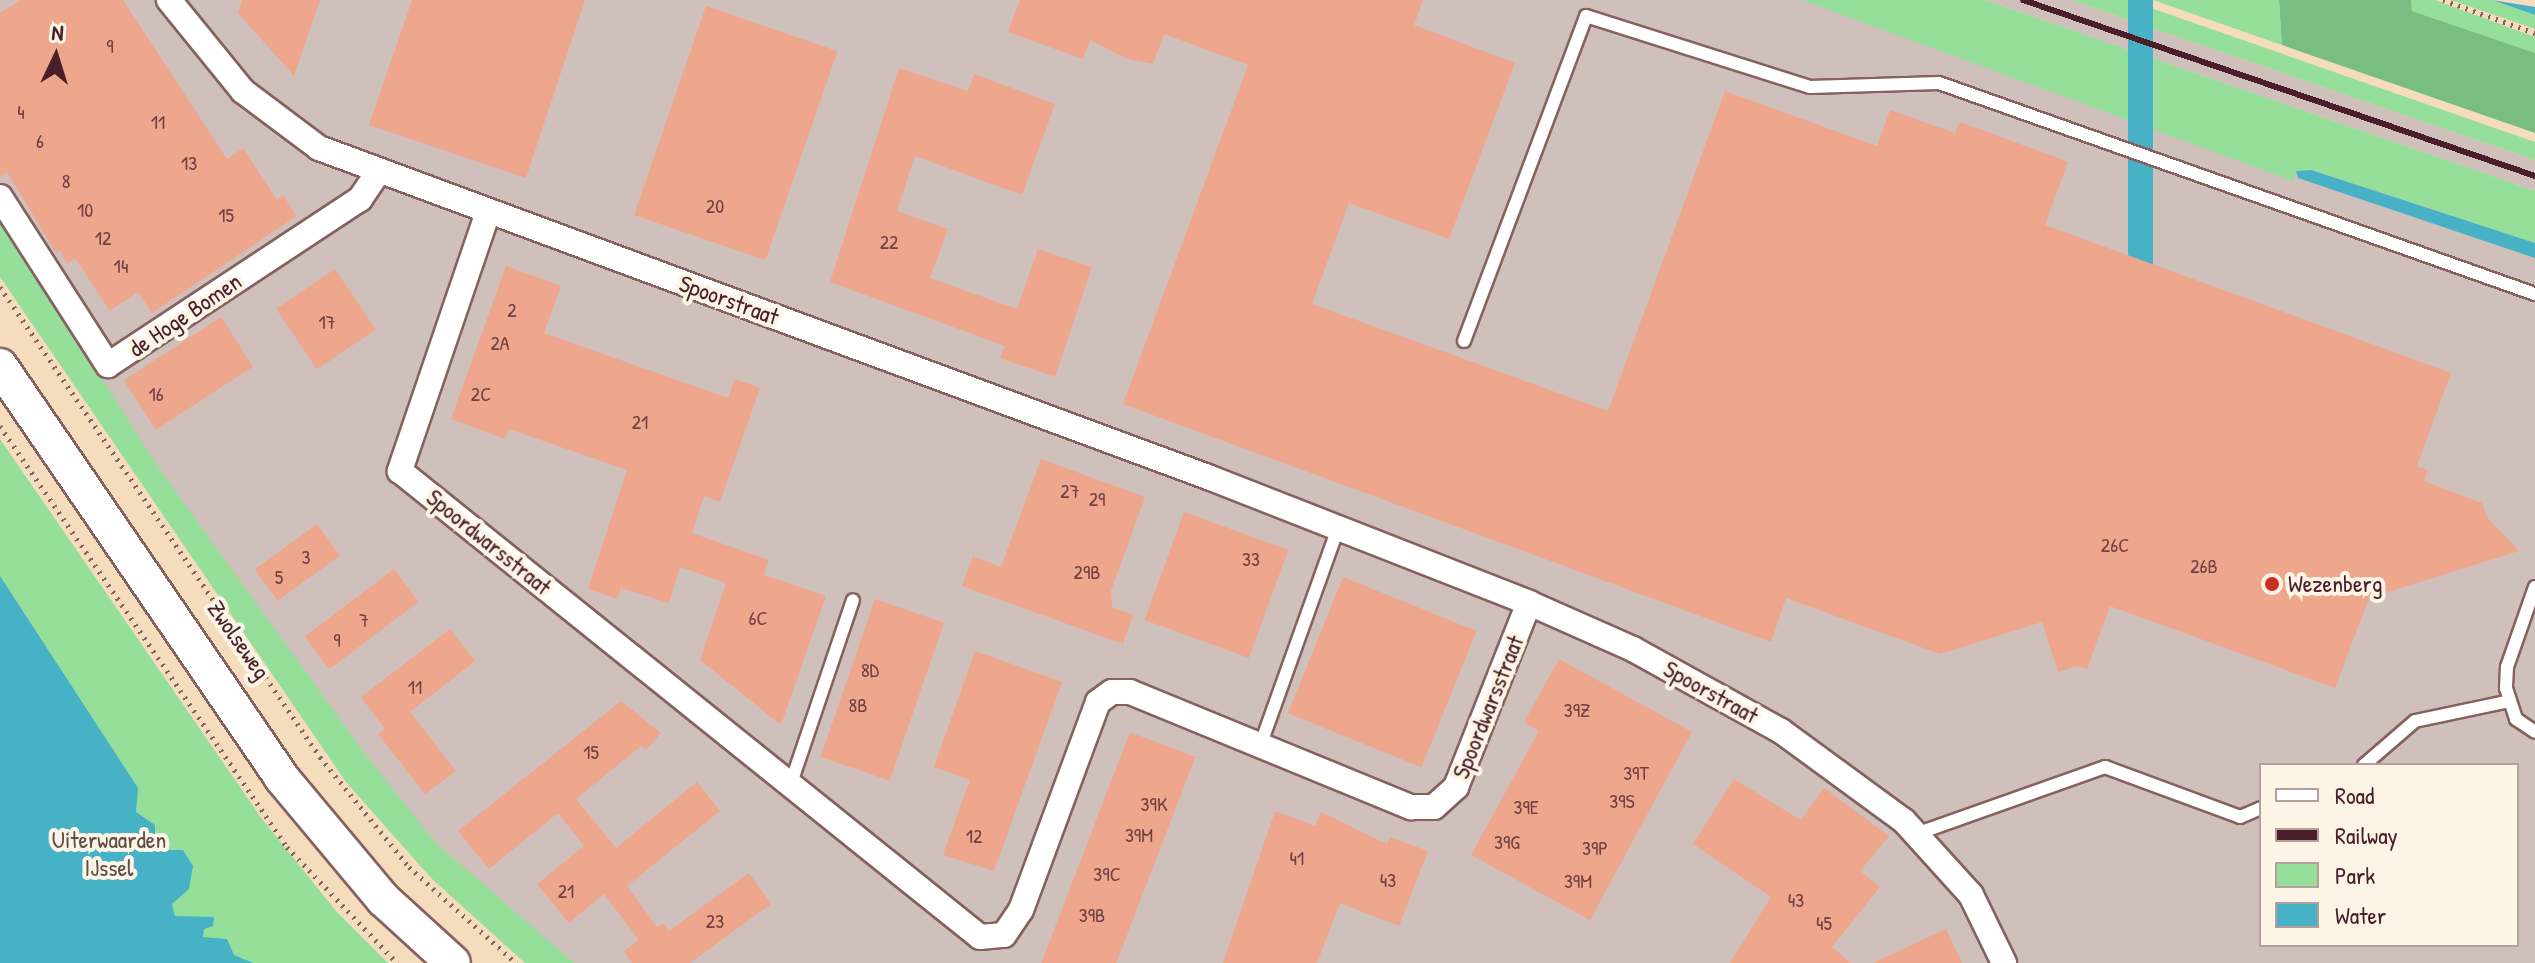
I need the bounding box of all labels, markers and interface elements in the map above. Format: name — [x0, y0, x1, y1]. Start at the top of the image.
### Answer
north arrow — [16, 16, 96, 96]
text: N — [51, 17, 65, 47]
house number: 9 — [106, 33, 114, 57]
house number: 4 — [17, 99, 25, 123]
house number: 11 — [151, 109, 165, 133]
house number: 6 — [36, 128, 44, 152]
house number: 13 — [181, 150, 197, 174]
house number: 8 — [62, 168, 70, 192]
house number: 20 — [706, 193, 724, 217]
house number: 10 — [77, 197, 93, 221]
house number: 15 — [218, 202, 234, 226]
house number: 12 — [95, 225, 111, 249]
house number: 22 — [880, 229, 898, 253]
house number: 14 — [114, 253, 128, 277]
street label: de Hoge Bomen — [123, 267, 247, 363]
street label: Spoorstraat — [675, 269, 783, 331]
house number: 2 — [507, 297, 517, 321]
house number: 17 — [318, 309, 336, 333]
house number: 2A — [490, 330, 510, 354]
house number: 16 — [148, 381, 164, 405]
house number: 2C — [471, 381, 491, 405]
house number: 21 — [632, 409, 648, 433]
house number: 27 — [1060, 478, 1080, 502]
street label: Spoordwarsstraat — [421, 483, 557, 601]
house number: 29 — [1089, 486, 1105, 510]
house number: 26C — [2101, 532, 2129, 556]
house number: 3 — [302, 544, 310, 568]
house number: 33 — [1242, 546, 1260, 570]
house number: 26B — [2190, 553, 2218, 577]
house number: 29B — [1074, 559, 1100, 583]
house number: 5 — [275, 564, 283, 588]
place label: Wezenberg — [2288, 570, 2382, 598]
marker: Wezenberg — [2263, 575, 2281, 593]
street label: Zwolseweg — [202, 595, 276, 685]
house number: 6C — [749, 605, 767, 629]
house number: 7 — [359, 607, 369, 631]
house number: 9 — [333, 627, 341, 651]
street label: Spoordwarsstraat — [1446, 631, 1530, 783]
street label: Spoorstraat — [1659, 654, 1763, 730]
house number: 8D — [861, 657, 879, 681]
house number: 11 — [408, 674, 422, 698]
house number: 8B — [849, 692, 867, 716]
house number: 39Z — [1564, 697, 1590, 721]
house number: 15 — [583, 739, 599, 763]
house number: 39T — [1623, 760, 1649, 784]
legend — [2259, 763, 2519, 947]
text: Road — [2335, 779, 2374, 811]
house number: 39S — [1609, 788, 1635, 812]
house number: 39K — [1141, 791, 1167, 815]
house number: 39E — [1513, 794, 1539, 818]
text: Railway — [2335, 819, 2398, 851]
house number: 39M — [1125, 822, 1153, 846]
house number: 12 — [966, 823, 982, 847]
park label: Uiterwaarden IJssel — [52, 826, 166, 882]
house number: 39G — [1494, 829, 1520, 853]
house number: 39P — [1582, 835, 1608, 859]
house number: 41 — [1290, 845, 1304, 869]
text: Park — [2335, 859, 2375, 891]
house number: 39C — [1093, 861, 1121, 885]
house number: 43 — [1380, 867, 1396, 891]
house number: 39M — [1564, 868, 1592, 892]
house number: 21 — [558, 878, 574, 902]
house number: 43 — [1788, 887, 1804, 911]
text: Water — [2335, 899, 2386, 931]
house number: 39B — [1079, 902, 1105, 926]
house number: 23 — [706, 908, 724, 932]
house number: 45 — [1816, 910, 1832, 934]

